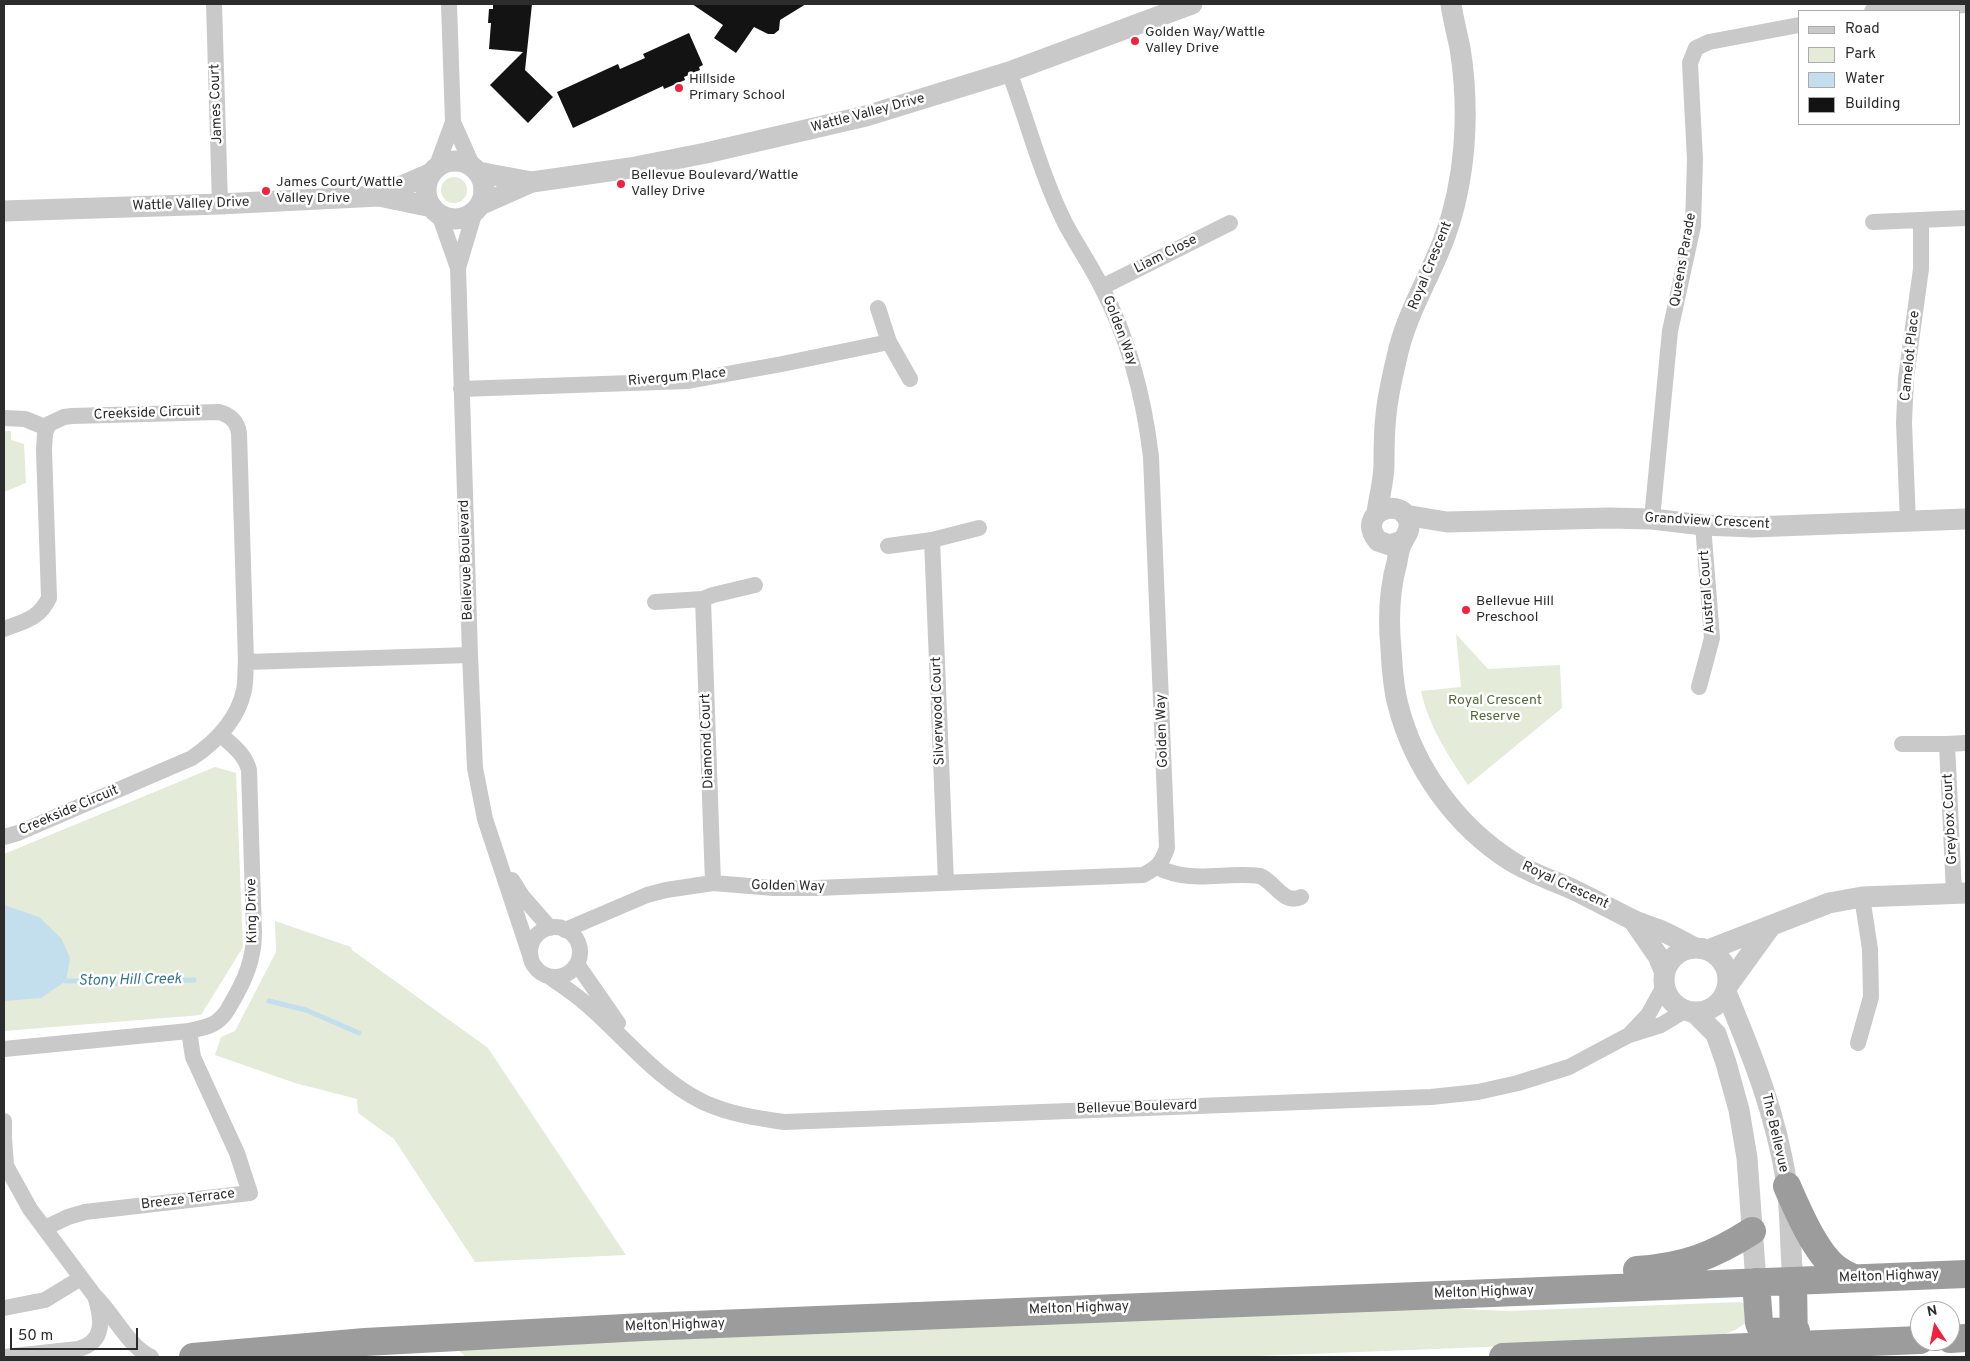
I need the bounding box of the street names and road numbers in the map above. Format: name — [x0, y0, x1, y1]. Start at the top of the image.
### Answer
street label: James Court — [207, 64, 227, 144]
street label: Wattle Valley Drive — [809, 91, 927, 137]
street label: Wattle Valley Drive — [132, 195, 250, 215]
street label: Queens Parade — [1667, 212, 1701, 308]
street label: Royal Crescent — [1406, 219, 1456, 313]
street label: Liam Close — [1132, 232, 1200, 278]
street label: Golden Way — [1098, 293, 1140, 369]
street label: Camelot Place — [1898, 310, 1924, 402]
street label: Rivergum Place — [627, 365, 727, 391]
street label: Creekside Circuit — [93, 404, 201, 424]
street label: Bellevue Boulevard — [457, 499, 477, 621]
street label: Grandview Crescent — [1644, 510, 1770, 534]
street label: Austral Court — [1697, 550, 1719, 634]
street label: Silverwood Court — [929, 656, 949, 766]
street label: Diamond Court — [698, 693, 718, 789]
street label: Golden Way — [1153, 694, 1173, 768]
street label: Greybox Court — [1940, 773, 1962, 865]
street label: Creekside Circuit — [17, 782, 121, 840]
street label: Royal Crescent — [1519, 859, 1611, 913]
street label: King Drive — [244, 878, 262, 944]
street label: Golden Way — [751, 878, 825, 896]
street label: The Bellevue — [1757, 1092, 1791, 1174]
street label: Bellevue Boulevard — [1076, 1098, 1198, 1118]
street label: Breeze Terrace — [140, 1186, 236, 1214]
street label: Melton Highway — [1839, 1267, 1939, 1287]
street label: Melton Highway — [1434, 1283, 1534, 1303]
street label: Melton Highway — [1029, 1299, 1129, 1319]
street label: Melton Highway — [625, 1316, 725, 1336]

